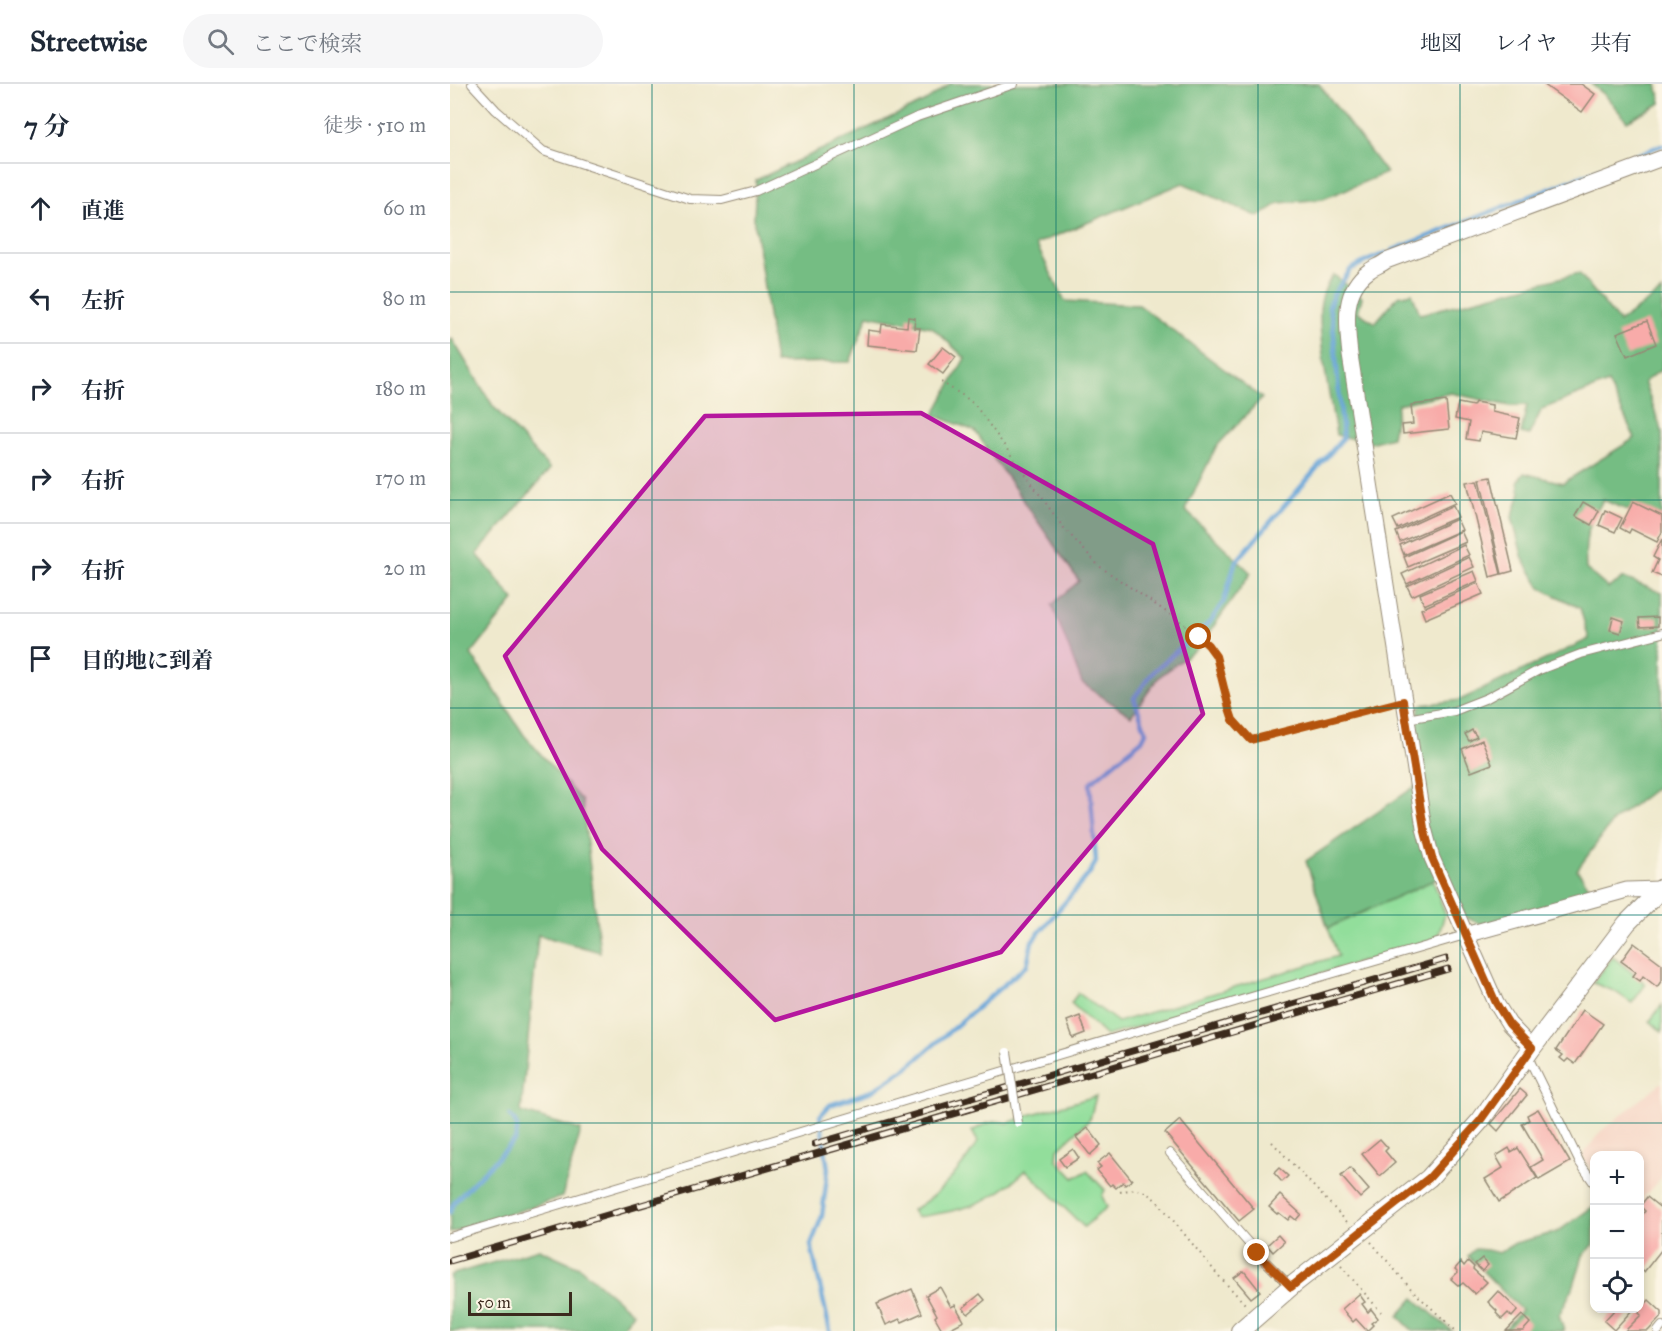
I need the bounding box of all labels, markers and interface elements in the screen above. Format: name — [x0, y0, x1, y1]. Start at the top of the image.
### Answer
search box — [183, 14, 603, 68]
text: Streetwise — [30, 24, 147, 59]
icon: search — [204, 25, 237, 58]
text: ここで検索 — [252, 30, 362, 57]
text: 地図 — [1420, 30, 1462, 56]
text: レイヤ — [1495, 30, 1557, 56]
text: 共有 — [1590, 30, 1632, 56]
text: 7 分 — [24, 110, 69, 142]
text: 徒歩 · 510 m — [323, 113, 426, 137]
icon: ahead — [24, 192, 57, 225]
text: 60 m — [383, 196, 426, 220]
text: 直進 — [81, 197, 125, 224]
icon: left — [24, 282, 57, 315]
text: 80 m — [383, 286, 426, 310]
text: 左折 — [81, 287, 125, 314]
icon: right — [24, 372, 57, 405]
text: 180 m — [375, 376, 426, 400]
text: 右折 — [81, 377, 125, 404]
icon: right — [24, 462, 57, 495]
text: 170 m — [375, 466, 426, 490]
text: 右折 — [81, 467, 125, 494]
icon: right — [24, 552, 57, 585]
text: 20 m — [383, 556, 426, 580]
text: 右折 — [81, 557, 125, 584]
route start — [1185, 623, 1211, 649]
icon: arrive — [24, 642, 57, 675]
text: 目的地に到着 — [81, 647, 213, 674]
map controls — [1590, 1151, 1644, 1313]
button: + — [1590, 1151, 1644, 1205]
button: − — [1590, 1205, 1644, 1259]
route end — [1243, 1239, 1269, 1265]
button: locate — [1590, 1259, 1644, 1313]
scale bar — [468, 1289, 572, 1316]
text: 50 m — [477, 1293, 511, 1312]

